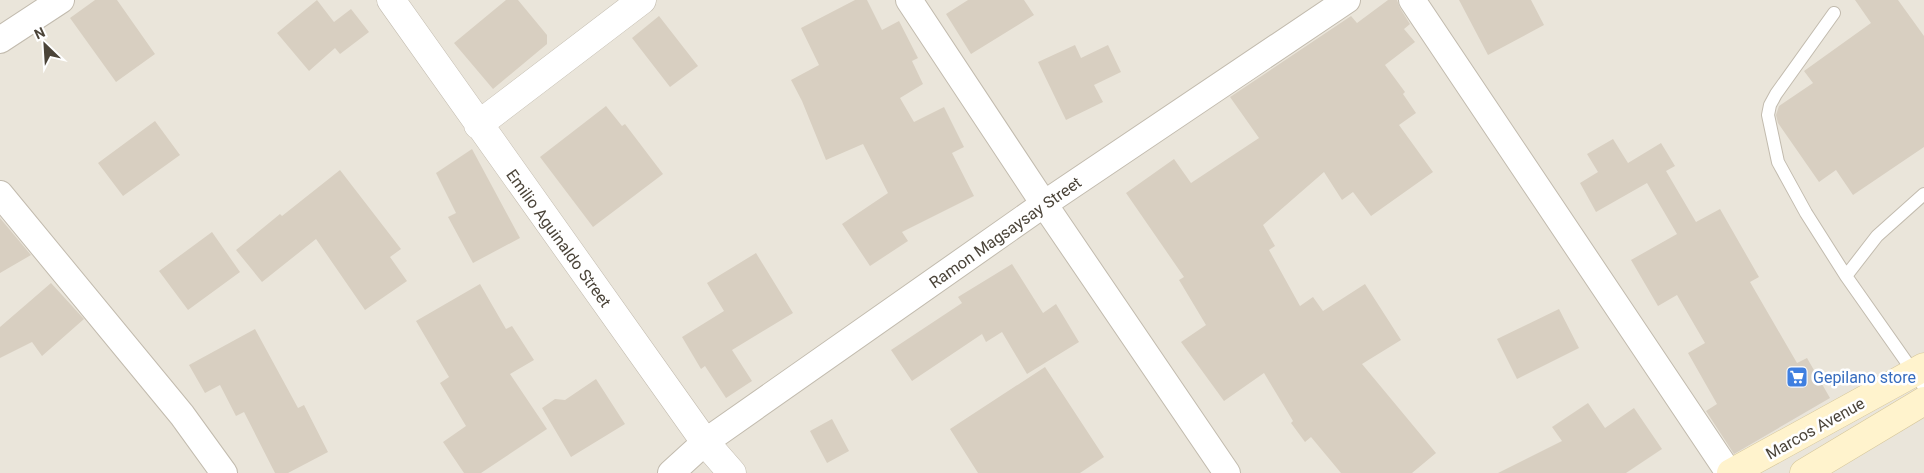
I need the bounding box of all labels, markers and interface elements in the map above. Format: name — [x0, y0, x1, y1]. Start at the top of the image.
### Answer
north arrow — [20, 20, 70, 70]
text: N — [32, 24, 47, 43]
street label: Emilio Aguinaldo Street — [502, 166, 615, 311]
street label: Ramon Magsaysay Street — [926, 173, 1085, 292]
supermarket icon: Gepilano store — [1785, 365, 1809, 389]
place label: Gepilano store — [1813, 368, 1916, 387]
street label: Marcos Avenue — [1763, 393, 1868, 463]

